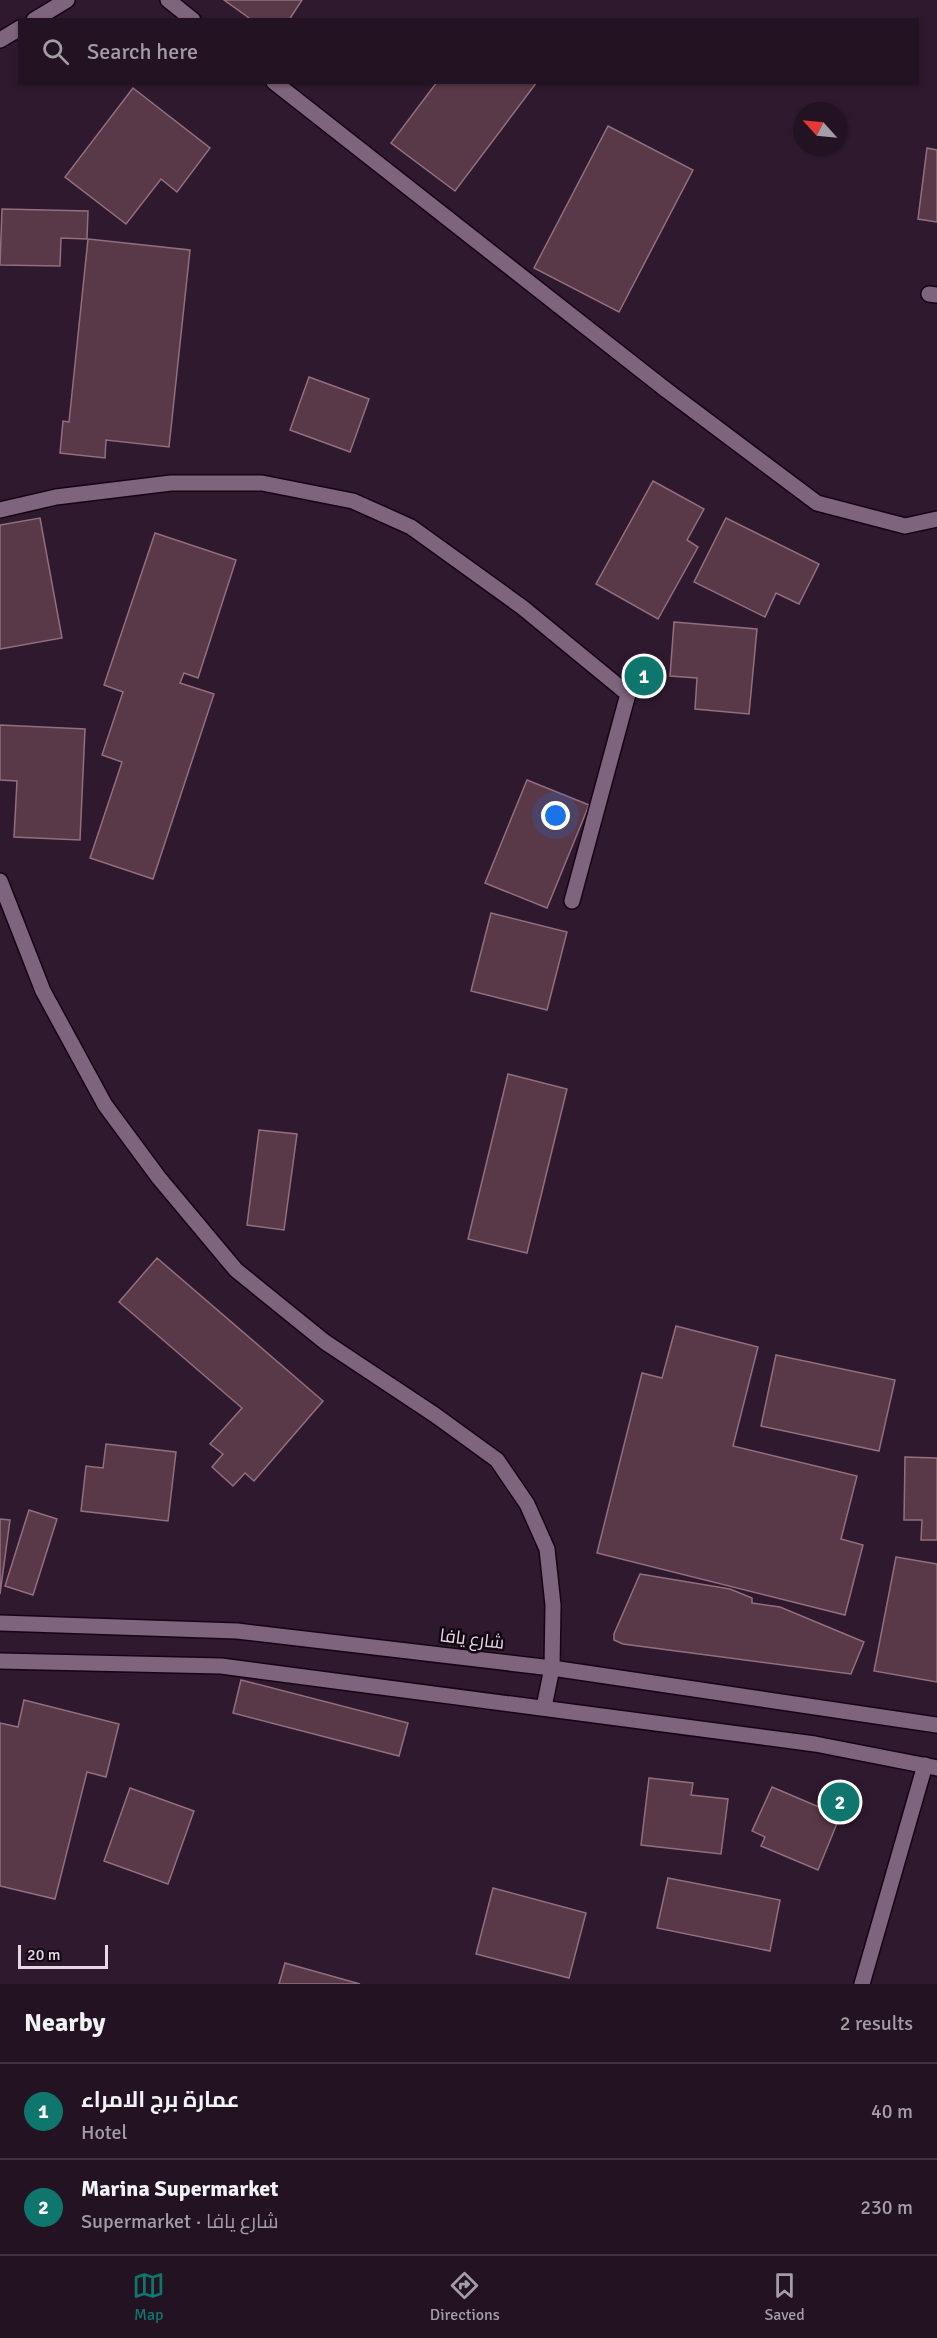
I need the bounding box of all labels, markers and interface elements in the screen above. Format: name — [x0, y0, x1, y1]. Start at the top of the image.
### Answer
search box — [18, 18, 919, 84]
icon: search — [39, 35, 72, 68]
text: Search here — [87, 38, 198, 65]
north arrow — [793, 102, 847, 156]
pin: 1 — [624, 654, 664, 698]
your location — [541, 801, 570, 830]
street label: شارع يافا — [438, 1624, 506, 1655]
pin: 2 — [820, 1780, 860, 1824]
scale bar — [18, 1942, 108, 1970]
text: 20 m — [27, 1945, 61, 1965]
text: Nearby — [24, 2007, 105, 2039]
text: 2 results — [840, 2011, 913, 2036]
text: عمارة برج الامراء — [81, 2086, 239, 2113]
text: 1 — [38, 2099, 49, 2124]
text: 40 m — [871, 2099, 913, 2124]
text: Hotel — [81, 2120, 127, 2145]
text: Marina Supermarket — [81, 2175, 278, 2202]
text: 2 — [38, 2195, 49, 2220]
text: 230 m — [860, 2195, 913, 2220]
text: Supermarket · شارع يافا — [81, 2209, 278, 2234]
tab: Map — [132, 2269, 165, 2325]
tab: Directions — [430, 2269, 500, 2325]
tab: Saved — [764, 2269, 805, 2325]

